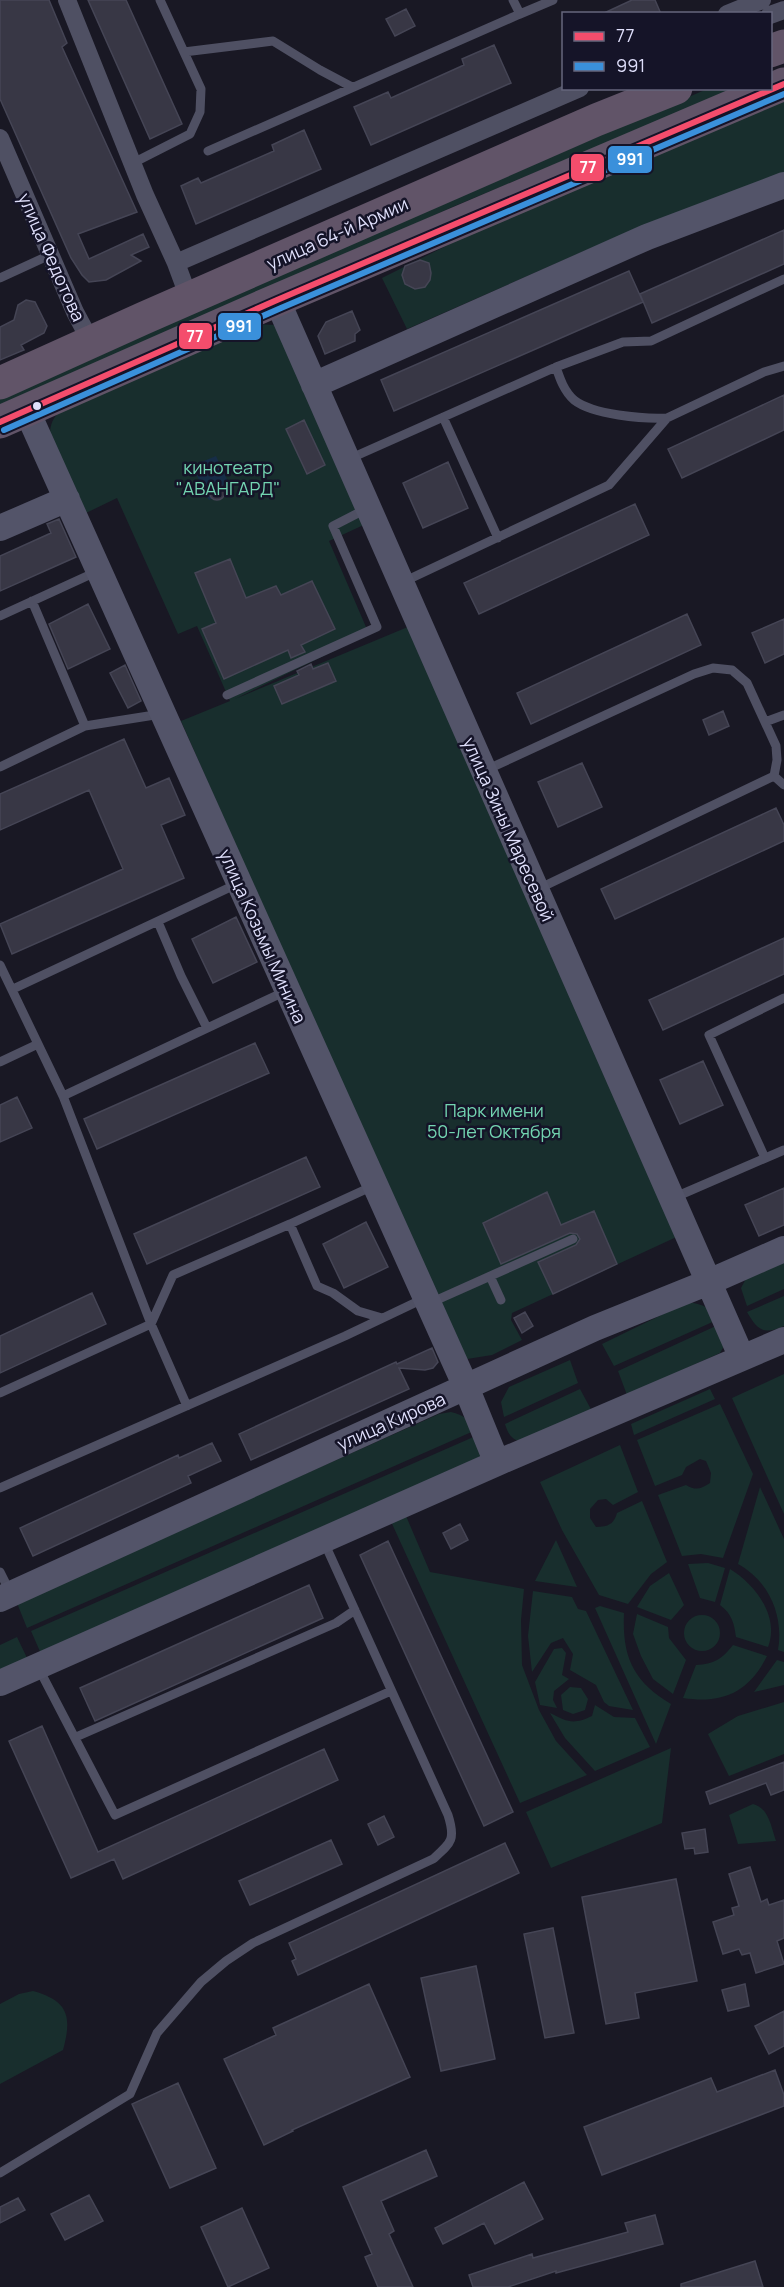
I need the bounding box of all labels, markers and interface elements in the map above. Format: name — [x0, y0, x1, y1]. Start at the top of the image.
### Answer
legend — [562, 12, 772, 90]
text: 77 — [616, 23, 635, 47]
text: 991 — [616, 53, 645, 77]
line badge: 991 — [607, 145, 653, 174]
text: 991 — [617, 148, 643, 170]
line badge: 77 — [570, 153, 605, 182]
text: 77 — [579, 156, 597, 178]
street label: улица Федотова — [13, 189, 91, 325]
street label: улица 64-й Армии — [262, 191, 412, 275]
line badge: 991 — [217, 312, 262, 341]
text: 991 — [226, 315, 252, 337]
line badge: 77 — [178, 322, 213, 350]
text: 77 — [186, 325, 204, 347]
unlabelled marker — [31, 400, 43, 412]
park label: кинотеатр "АВАНГАРД" — [176, 455, 280, 500]
street label: улица Зины Маресевой — [458, 733, 560, 925]
street label: улица Козьмы Минина — [214, 845, 312, 1027]
park label: Парк имени 50-лет Октября — [427, 1098, 561, 1143]
street label: улица Кирова — [333, 1386, 449, 1456]

